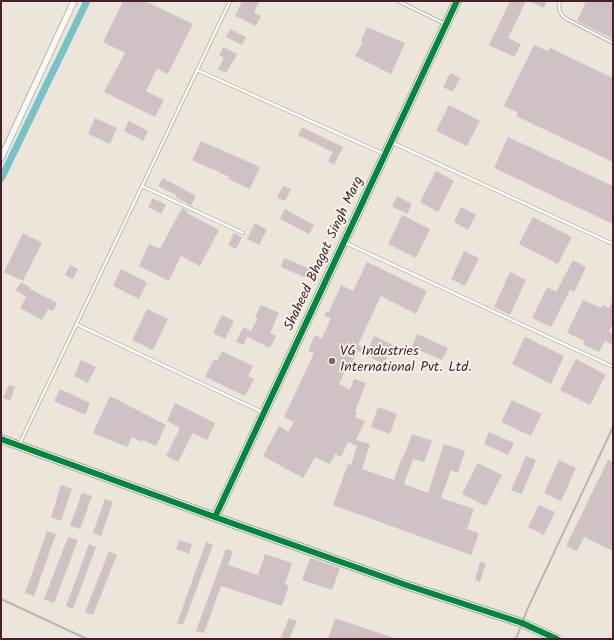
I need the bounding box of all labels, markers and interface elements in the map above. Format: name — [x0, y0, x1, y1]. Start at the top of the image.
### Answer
street label: Shaheed Bhagat Singh Marg — [282, 174, 368, 334]
place label: VG Industries International Pvt. Ltd. — [340, 345, 472, 378]
marker: VG Industries International Pvt. Ltd. — [327, 356, 337, 366]

